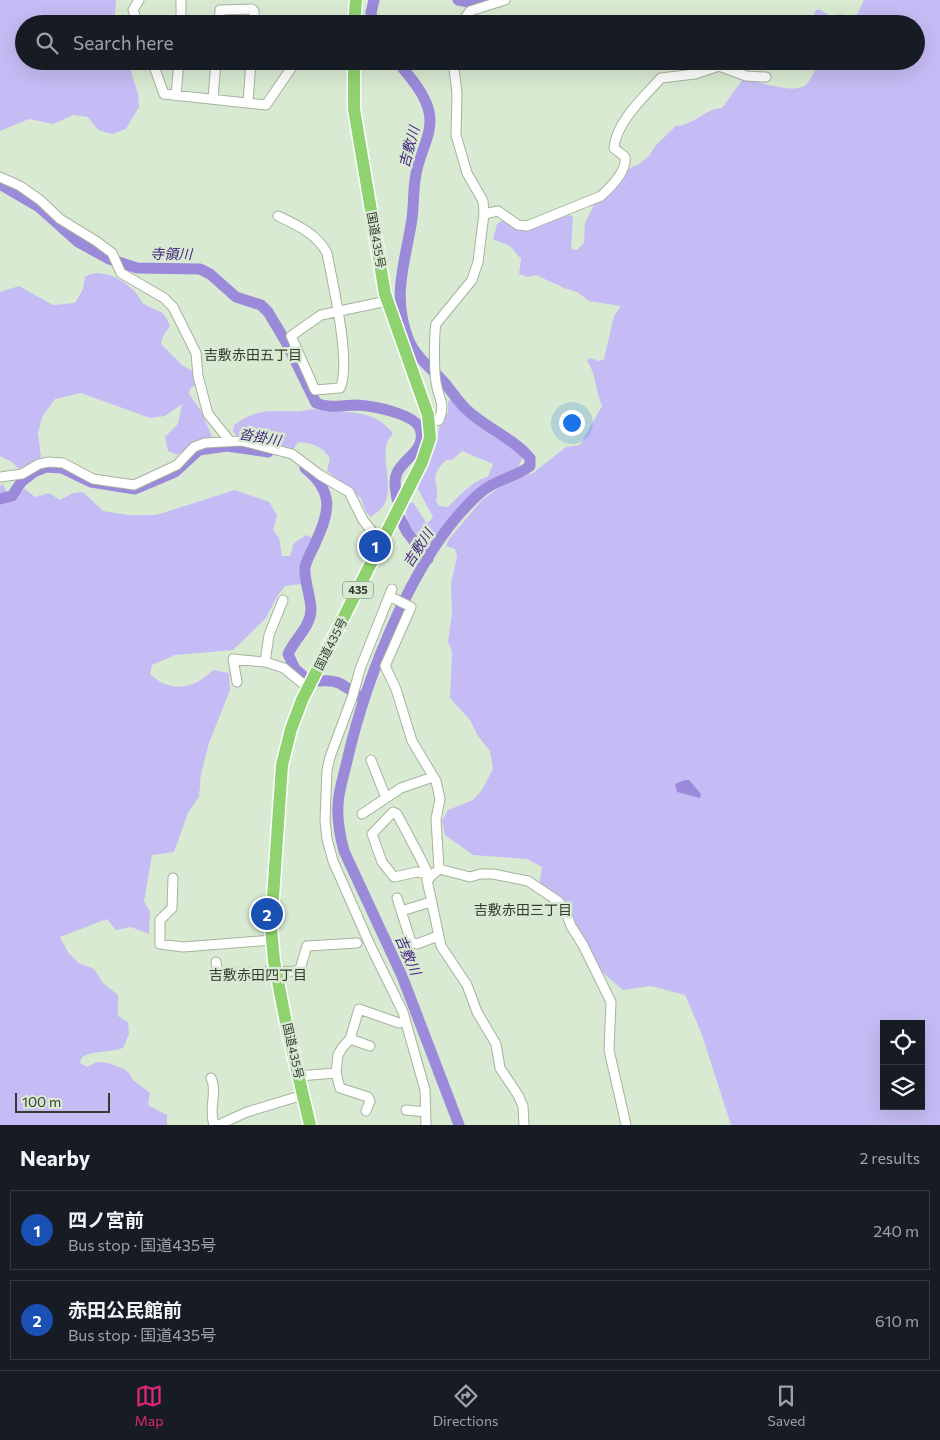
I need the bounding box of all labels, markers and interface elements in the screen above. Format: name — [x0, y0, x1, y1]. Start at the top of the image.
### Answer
search box — [15, 15, 925, 70]
icon: search — [33, 29, 61, 57]
text: Search here — [73, 31, 173, 54]
water label: 吉敷川 — [395, 122, 423, 169]
street label: 国道435号 — [365, 211, 389, 269]
water label: 寺領川 — [150, 245, 194, 262]
district label: 吉敷赤田五丁目 — [204, 346, 302, 363]
your location — [559, 410, 585, 436]
water label: 沓掛川 — [238, 424, 284, 449]
water label: 吉敷川 — [399, 524, 437, 570]
pin: 1 — [359, 527, 391, 565]
road number: 435 — [343, 582, 373, 598]
street label: 国道435号 — [311, 615, 349, 672]
pin: 2 — [251, 895, 283, 933]
district label: 吉敷赤田三丁目 — [474, 901, 572, 918]
water label: 吉敷川 — [392, 932, 426, 979]
district label: 吉敷赤田四丁目 — [209, 966, 307, 983]
map controls — [880, 1020, 925, 1110]
button: locate — [880, 1020, 925, 1065]
street label: 国道435号 — [281, 1021, 307, 1080]
button: layers — [880, 1065, 925, 1110]
scale bar — [15, 1090, 110, 1113]
text: 100 m — [22, 1093, 61, 1110]
text: Nearby — [20, 1145, 90, 1170]
text: 2 results — [859, 1148, 920, 1167]
text: 四ノ宮前 — [68, 1208, 144, 1231]
text: 1 — [33, 1221, 41, 1240]
text: 240 m — [873, 1221, 919, 1240]
text: Bus stop · 国道435号 — [68, 1235, 216, 1254]
text: 赤田公民館前 — [68, 1298, 182, 1321]
text: 2 — [32, 1311, 42, 1330]
text: 610 m — [875, 1311, 919, 1330]
text: Bus stop · 国道435号 — [68, 1325, 216, 1344]
tab: Map — [135, 1382, 163, 1429]
tab: Directions — [433, 1382, 498, 1429]
tab: Saved — [768, 1382, 805, 1429]

